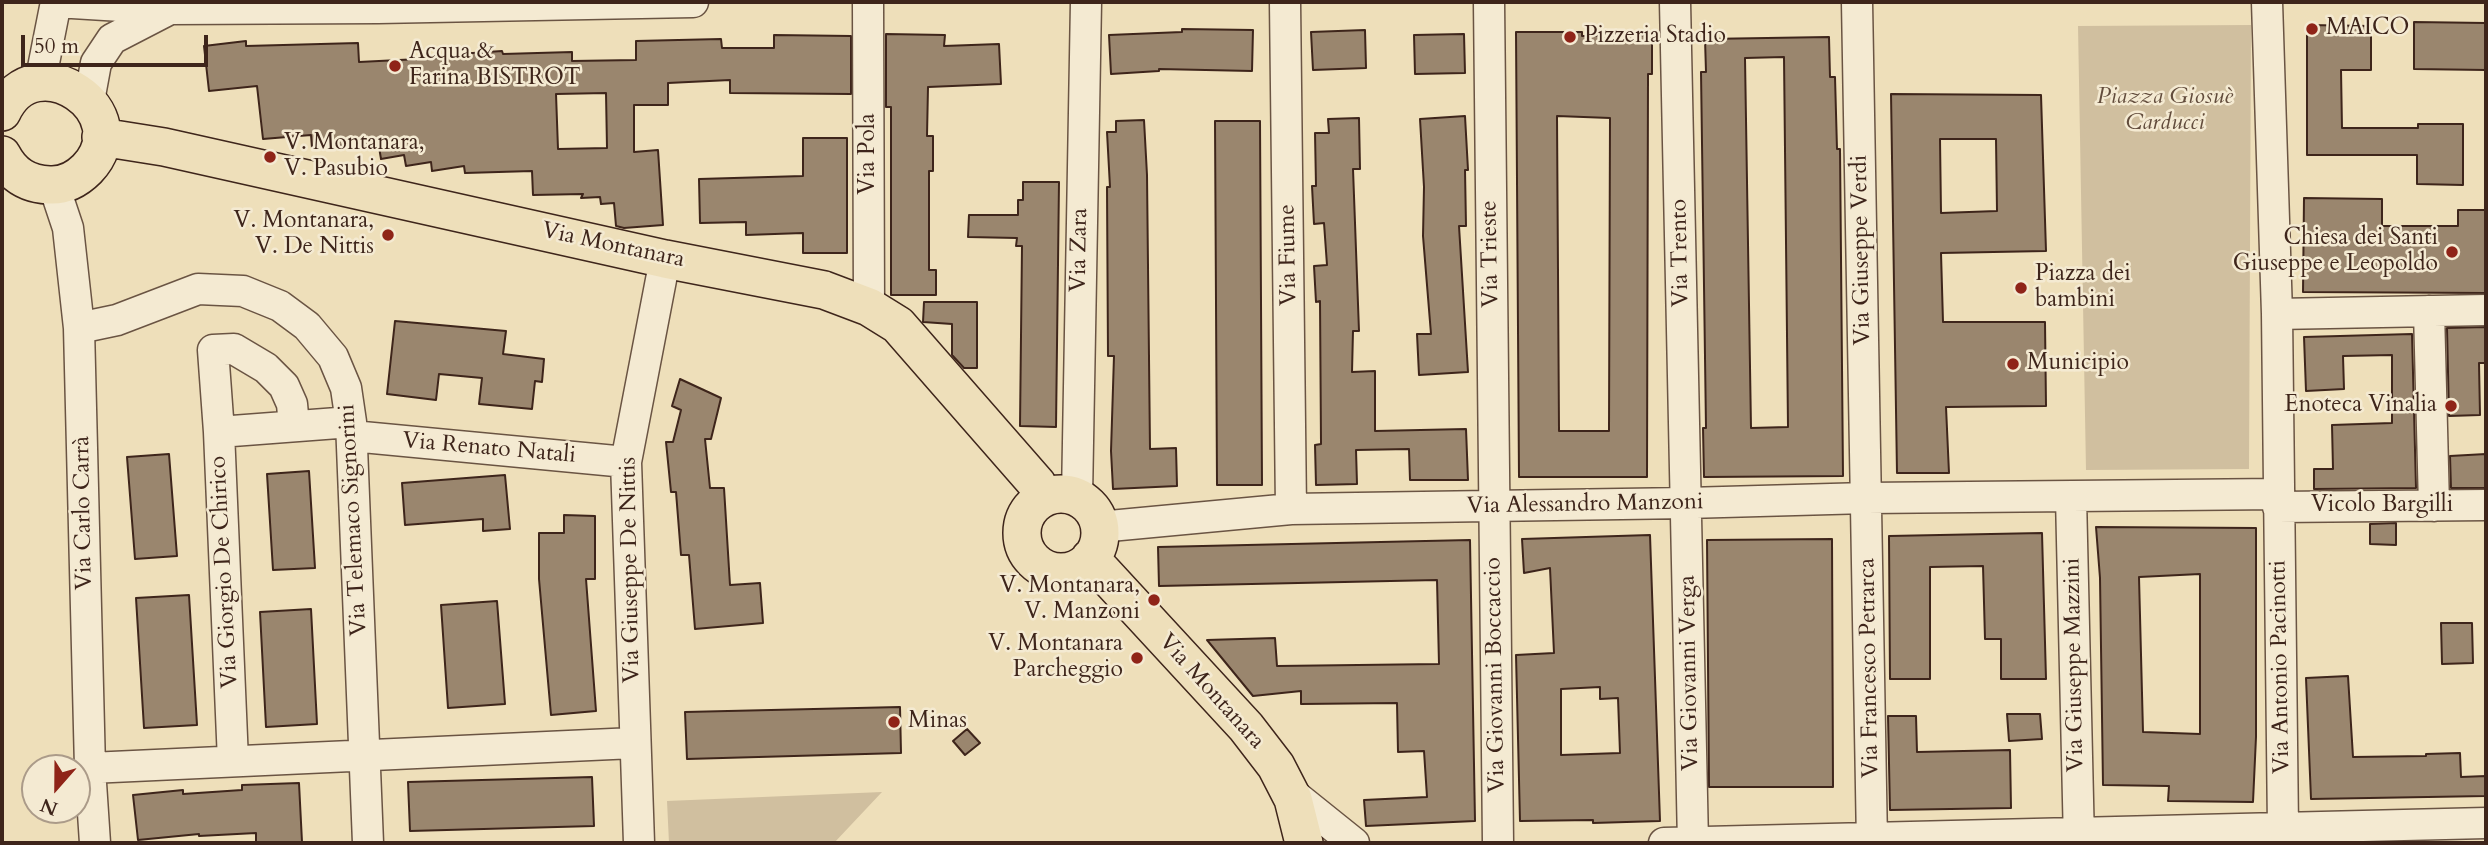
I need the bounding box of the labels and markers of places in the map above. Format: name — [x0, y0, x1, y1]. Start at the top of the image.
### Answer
place label: MAICO — [2326, 15, 2409, 43]
marker: MAICO — [2304, 21, 2320, 37]
place label: Pizzeria Stadio — [1584, 23, 1726, 51]
marker: Pizzeria Stadio — [1562, 29, 1578, 45]
place label: Acqua & Farina BISTROT — [409, 39, 581, 93]
marker: Acqua & Farina BISTROT — [387, 58, 403, 74]
place label: V. Montanara, V. Pasubio — [284, 130, 424, 184]
marker: V. Montanara, V. Pasubio — [262, 149, 278, 165]
place label: V. Montanara, V. De Nittis — [234, 208, 374, 262]
place label: Chiesa dei Santi Giuseppe e Leopoldo — [2233, 225, 2438, 279]
marker: V. Montanara, V. De Nittis — [380, 227, 396, 243]
marker: Chiesa dei Santi Giuseppe e Leopoldo — [2444, 244, 2460, 260]
place label: Piazza dei bambini — [2035, 261, 2131, 315]
marker: Piazza dei bambini — [2013, 280, 2029, 296]
place label: Municipio — [2027, 350, 2129, 378]
marker: Municipio — [2005, 356, 2021, 372]
place label: Enoteca Vinalia — [2284, 392, 2437, 420]
marker: Enoteca Vinalia — [2443, 398, 2459, 414]
place label: V. Montanara, V. Manzoni — [1000, 573, 1140, 627]
marker: V. Montanara, V. Manzoni — [1146, 592, 1162, 608]
place label: V. Montanara Parcheggio — [988, 631, 1123, 685]
marker: V. Montanara Parcheggio — [1129, 650, 1145, 666]
place label: Minas — [908, 708, 967, 736]
marker: Minas — [886, 714, 902, 730]

